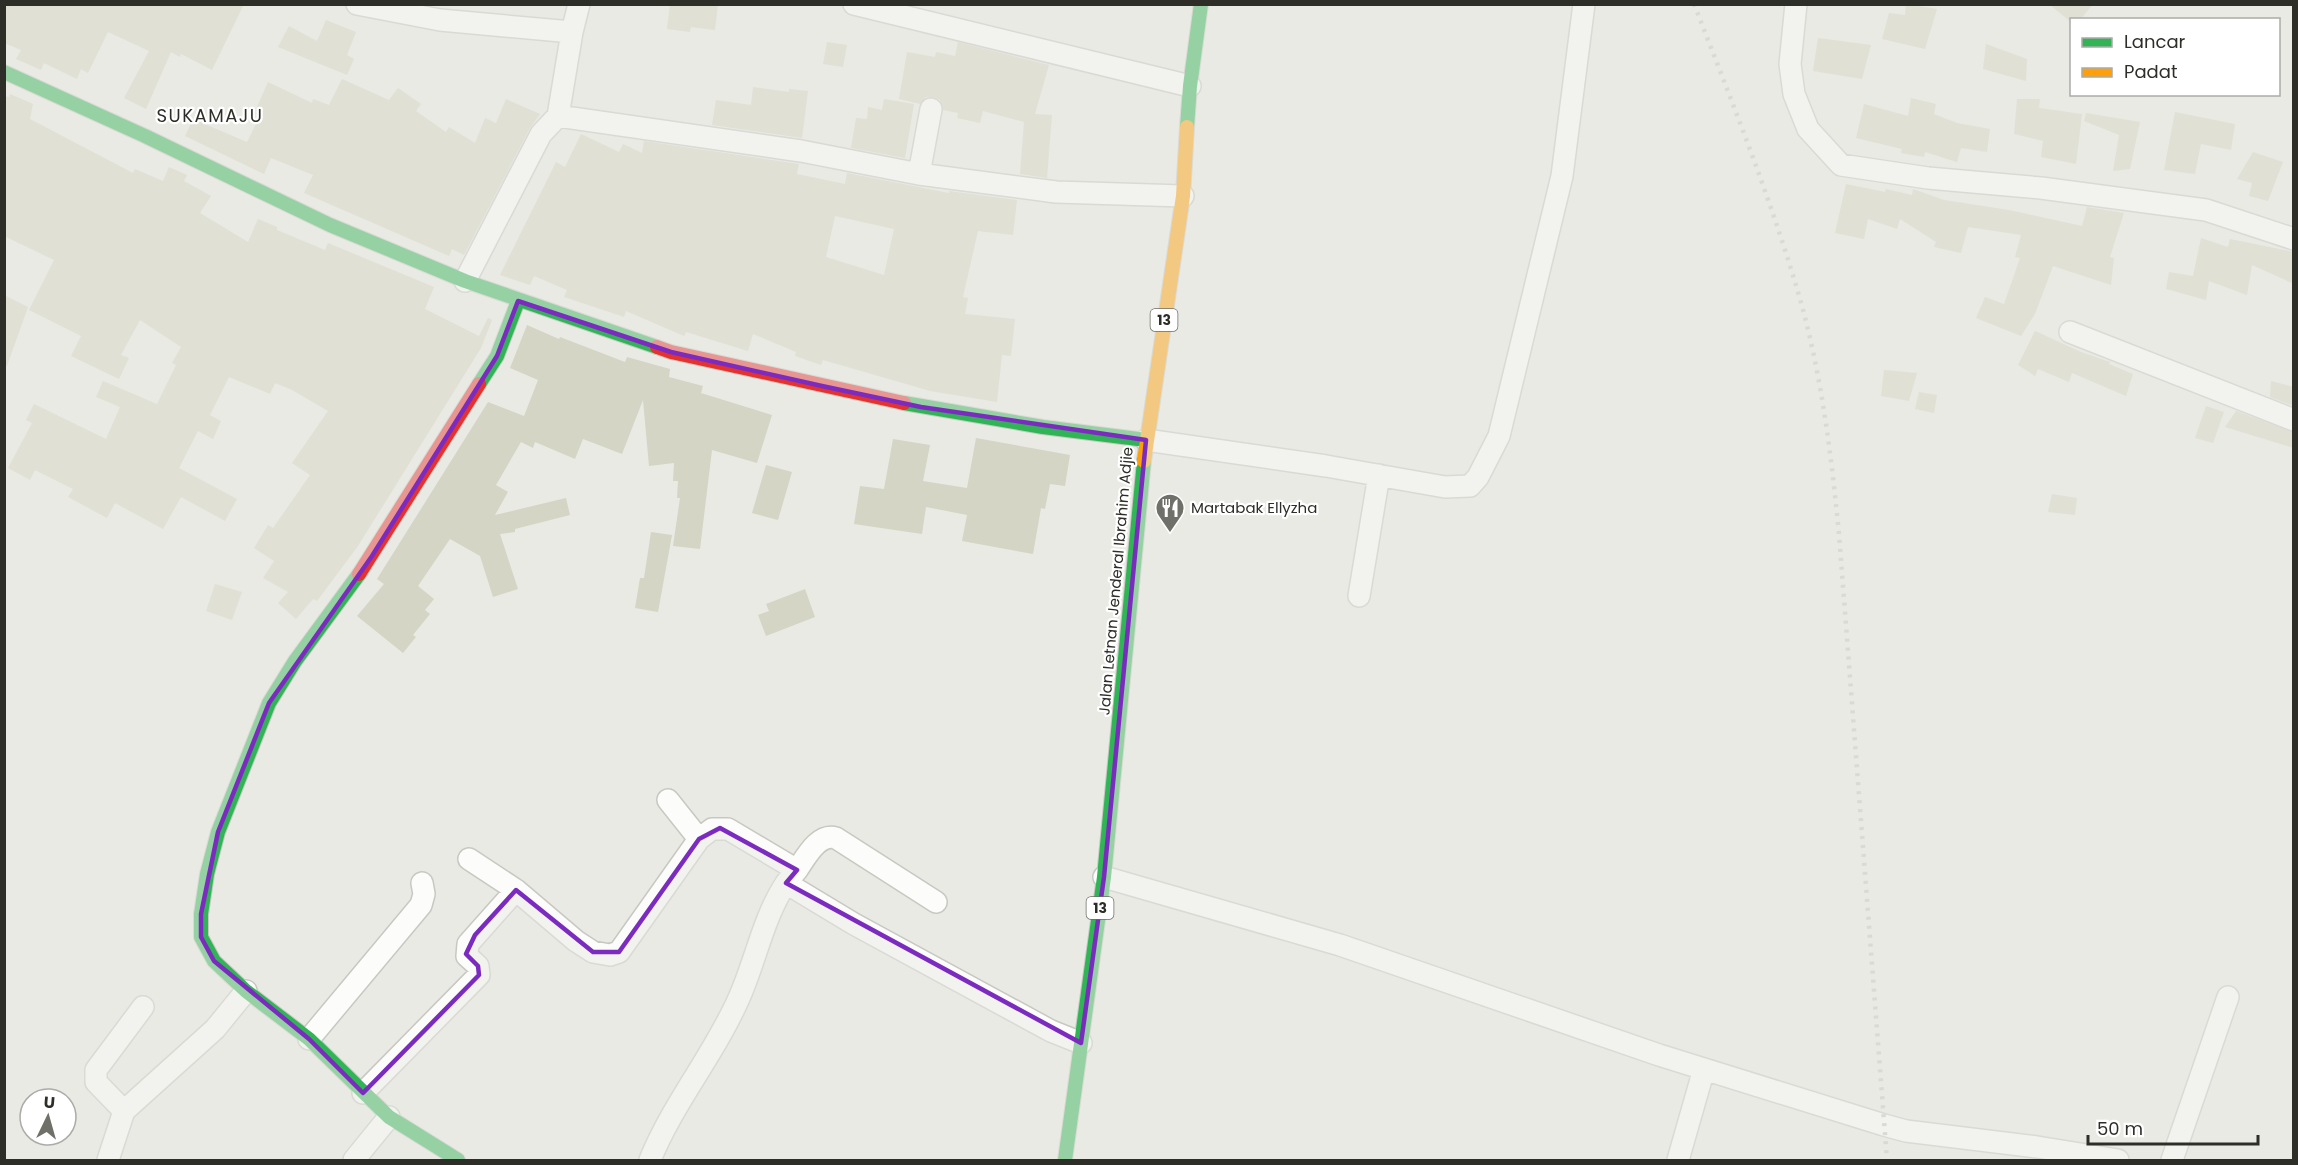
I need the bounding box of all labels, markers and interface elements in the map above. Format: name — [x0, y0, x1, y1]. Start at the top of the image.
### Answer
legend — [2070, 18, 2280, 96]
text: Lancar — [2124, 29, 2186, 54]
text: Padat — [2124, 59, 2177, 84]
district label: SUKAMAJU — [157, 103, 263, 128]
road number: 13 — [1150, 309, 1178, 331]
street label: Jalan Letnan Jenderal Ibrahim Adjie — [1093, 446, 1138, 716]
restaurant icon: Martabak Ellyzha — [1154, 492, 1186, 534]
place label: Martabak Ellyzha — [1191, 497, 1317, 518]
road number: 13 — [1086, 897, 1114, 919]
north arrow — [18, 1087, 78, 1147]
text: U — [43, 1091, 56, 1115]
scale bar — [2088, 1108, 2258, 1146]
text: 50 m — [2097, 1116, 2143, 1141]

